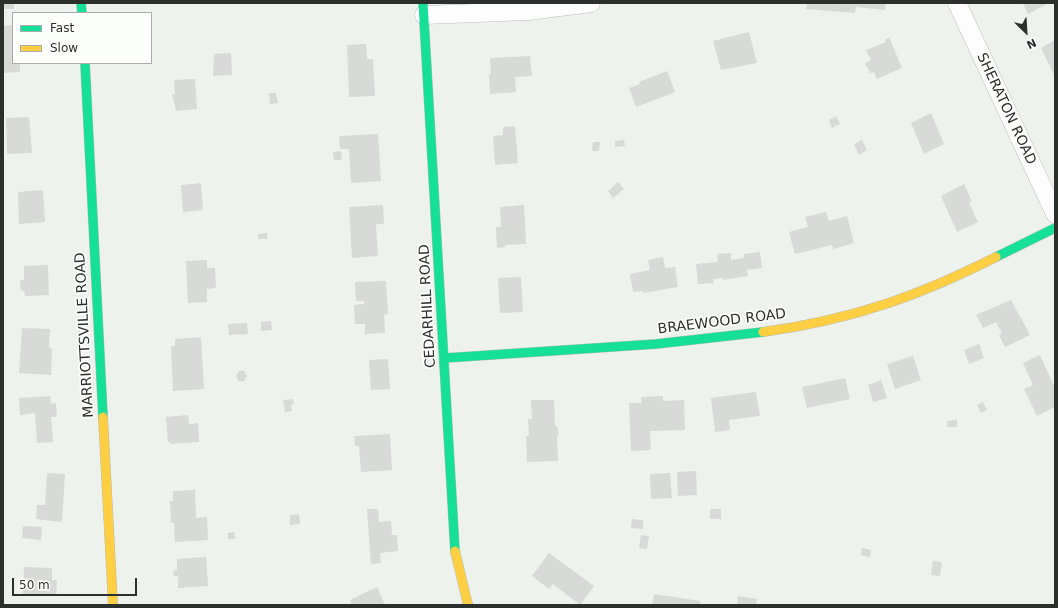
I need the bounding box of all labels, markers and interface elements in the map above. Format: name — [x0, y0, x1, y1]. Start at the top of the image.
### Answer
legend — [12, 12, 152, 64]
north arrow — [1006, 12, 1046, 52]
text: Fast — [50, 21, 74, 35]
text: N — [1024, 35, 1038, 51]
text: Slow — [50, 41, 78, 55]
street label: SHERATON ROAD — [973, 50, 1039, 168]
street label: CEDARHILL ROAD — [416, 244, 440, 368]
street label: MARRIOTTSVILLE ROAD — [72, 252, 98, 418]
street label: BRAEWOOD ROAD — [657, 306, 787, 338]
scale bar — [14, 570, 139, 596]
text: 50 m — [19, 578, 50, 592]

